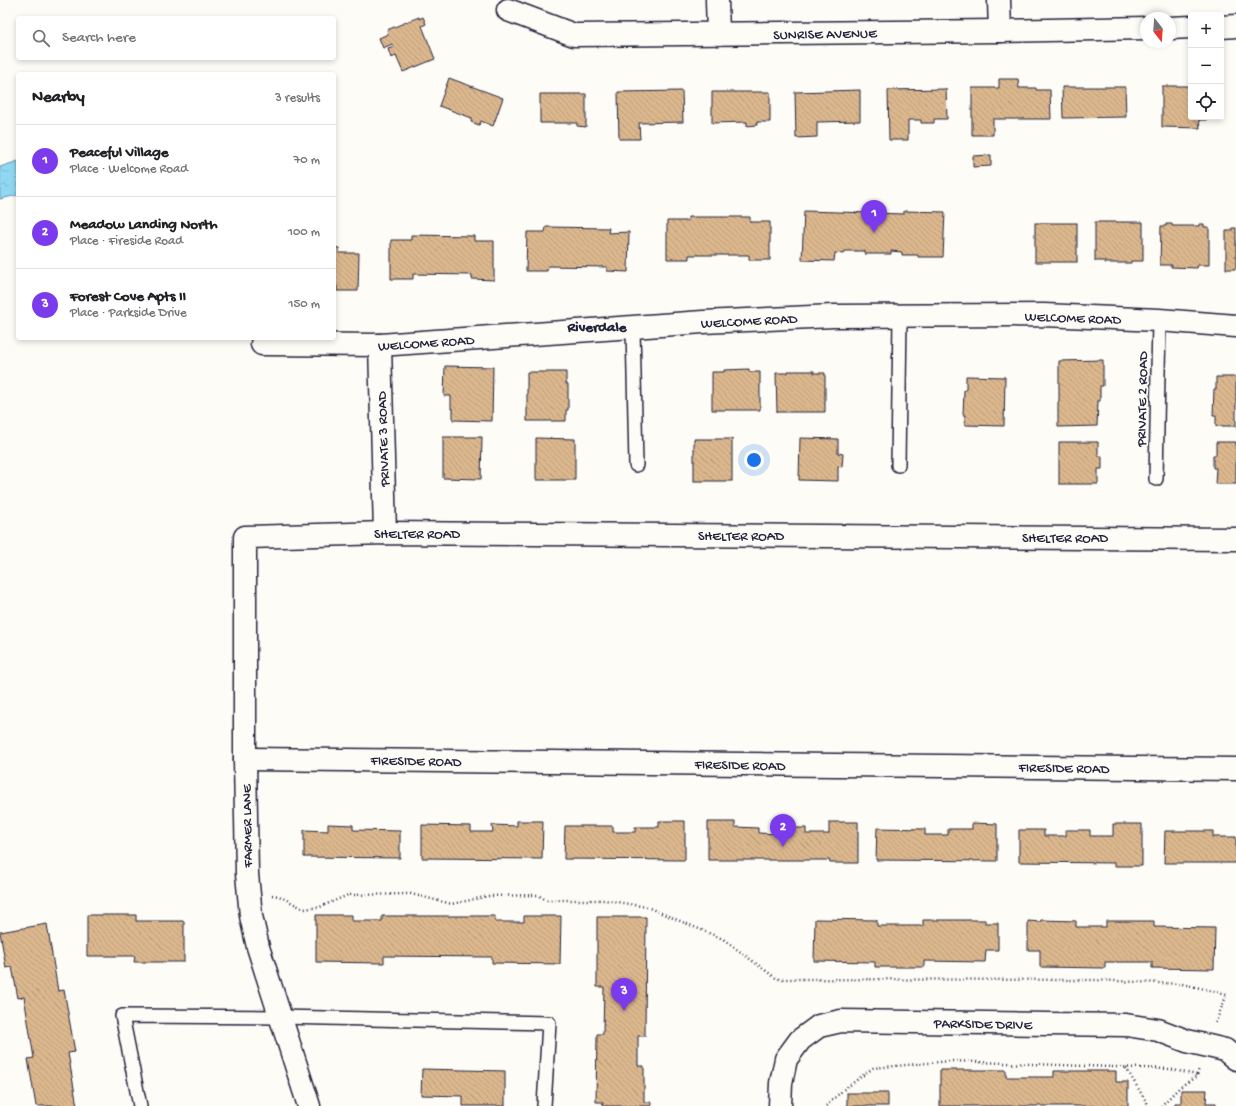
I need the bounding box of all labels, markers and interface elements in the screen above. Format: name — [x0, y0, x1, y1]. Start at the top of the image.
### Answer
north arrow — [1140, 12, 1176, 48]
map controls — [1188, 12, 1224, 120]
button: + — [1188, 12, 1224, 48]
search box — [16, 16, 336, 60]
street label: SUNRISE AVENUE — [773, 26, 878, 45]
icon: search — [30, 27, 52, 49]
text: Search here — [62, 29, 136, 47]
button: − — [1188, 48, 1224, 84]
button: locate — [1188, 84, 1224, 120]
text: Nearby — [32, 88, 85, 108]
text: 3 results — [275, 91, 320, 106]
text: Peaceful Village — [70, 144, 168, 162]
text: 1 — [42, 153, 48, 168]
text: 70 m — [294, 153, 320, 168]
text: Place · Welcome Road — [70, 162, 188, 177]
pin: 1 — [861, 200, 887, 233]
text: Meadow Landing North — [70, 216, 218, 234]
text: 2 — [42, 225, 48, 240]
text: 100 m — [288, 225, 320, 240]
text: Place · Fireside Road — [70, 234, 183, 249]
text: Forest Cove Apts II — [70, 288, 186, 306]
text: 3 — [42, 297, 48, 312]
text: 150 m — [288, 297, 320, 312]
text: Place · Parkside Drive — [70, 306, 187, 321]
street label: WELCOME ROAD — [1024, 309, 1122, 330]
street label: WELCOME ROAD — [700, 311, 799, 334]
district label: Riverdale — [567, 319, 628, 337]
street label: WELCOME ROAD — [377, 333, 476, 356]
street label: PRIVATE 2 ROAD — [1134, 350, 1153, 448]
street label: PRIVATE 3 ROAD — [374, 390, 395, 488]
your location — [744, 450, 764, 470]
street label: SHELTER ROAD — [374, 527, 461, 544]
street label: SHELTER ROAD — [698, 529, 785, 546]
street label: SHELTER ROAD — [1022, 531, 1109, 548]
street label: FIRESIDE ROAD — [369, 753, 462, 772]
street label: FIRESIDE ROAD — [693, 757, 786, 776]
street label: FIRESIDE ROAD — [1017, 760, 1110, 779]
street label: FARMER LANE — [239, 783, 258, 869]
pin: 2 — [770, 814, 796, 847]
pin: 3 — [611, 978, 637, 1011]
street label: PARKSIDE DRIVE — [933, 1016, 1034, 1035]

